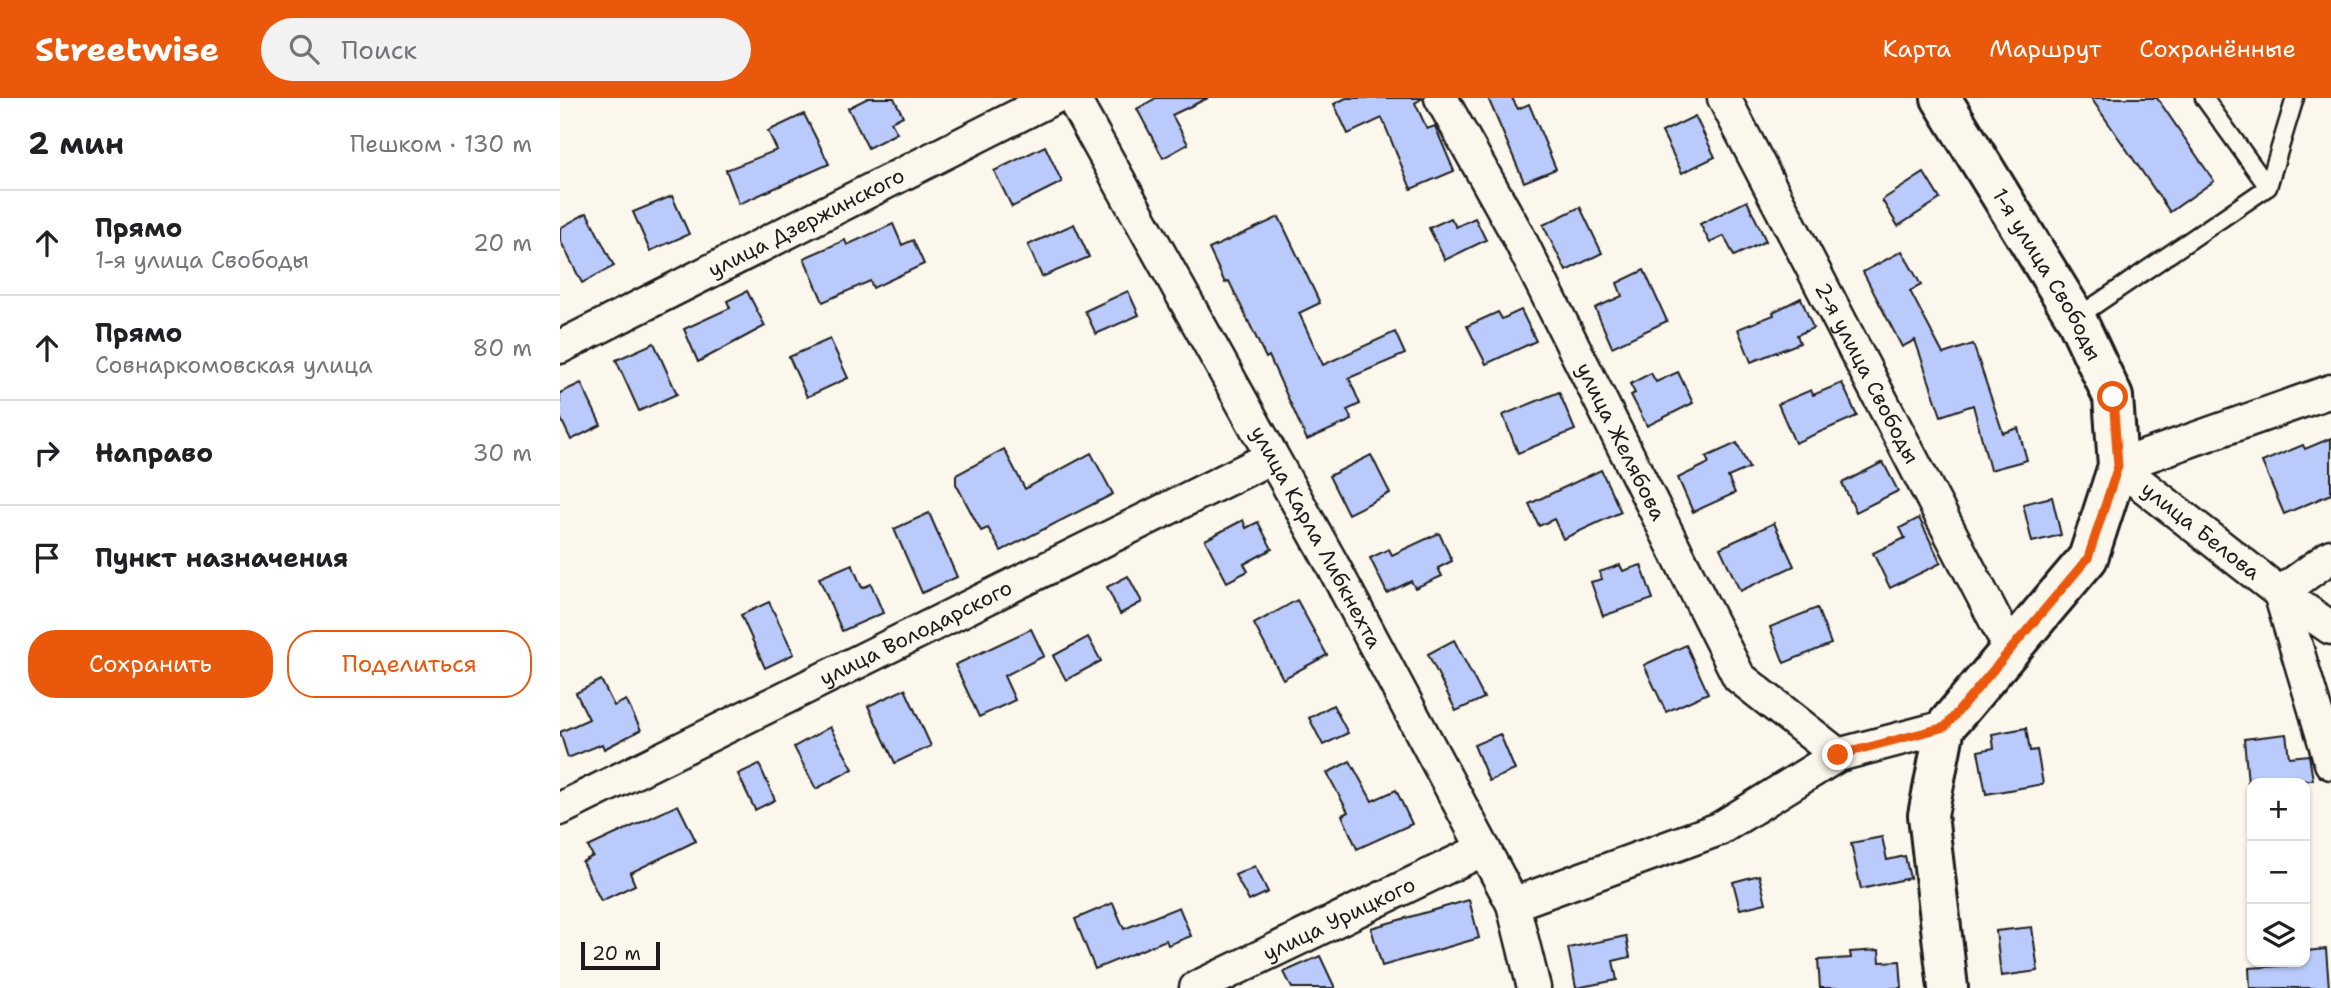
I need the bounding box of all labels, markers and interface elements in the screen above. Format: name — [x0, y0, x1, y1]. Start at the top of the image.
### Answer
search box — [261, 18, 751, 81]
text: Streetwise — [35, 27, 219, 72]
icon: search — [285, 30, 323, 68]
text: Поиск — [341, 32, 417, 67]
text: Карта — [1883, 33, 1951, 65]
text: Маршрут — [1989, 33, 2101, 65]
text: Сохранённые — [2139, 33, 2296, 65]
text: 2 мин — [28, 123, 124, 164]
text: Пешком · 130 m — [350, 129, 532, 159]
street label: улица Дзержинского — [703, 161, 909, 284]
street label: 1-я улица Свободы — [1986, 183, 2108, 365]
text: Прямо — [95, 210, 183, 245]
icon: ahead — [28, 224, 66, 262]
text: 20 m — [473, 228, 532, 258]
text: 1-я улица Свободы — [95, 245, 309, 275]
street label: 2-я улица Свободы — [1808, 278, 1926, 469]
text: Прямо — [95, 315, 183, 350]
icon: ahead — [28, 329, 66, 367]
text: 80 m — [473, 333, 532, 363]
text: Совнаркомовская улица — [95, 350, 372, 380]
street label: улица Желябова — [1570, 358, 1672, 525]
route start — [2097, 381, 2128, 412]
street label: улица Карла Либкнехта — [1244, 421, 1388, 653]
icon: right — [28, 434, 66, 472]
text: Направо — [95, 435, 213, 470]
text: 30 m — [473, 438, 532, 468]
street label: улица Белова — [2135, 475, 2266, 586]
icon: arrive — [28, 539, 66, 577]
text: Пункт назначения — [95, 540, 348, 575]
street label: улица Володарского — [815, 574, 1017, 692]
button: Сохранить — [28, 630, 273, 698]
button: Поделиться — [287, 630, 532, 698]
route end — [1822, 739, 1853, 770]
map controls — [2247, 778, 2310, 967]
button: + — [2247, 778, 2310, 841]
button: − — [2247, 841, 2310, 904]
street label: улица Урицкого — [1258, 870, 1420, 968]
button: layers — [2247, 904, 2310, 967]
scale bar — [581, 939, 660, 971]
text: 20 m — [592, 941, 641, 966]

